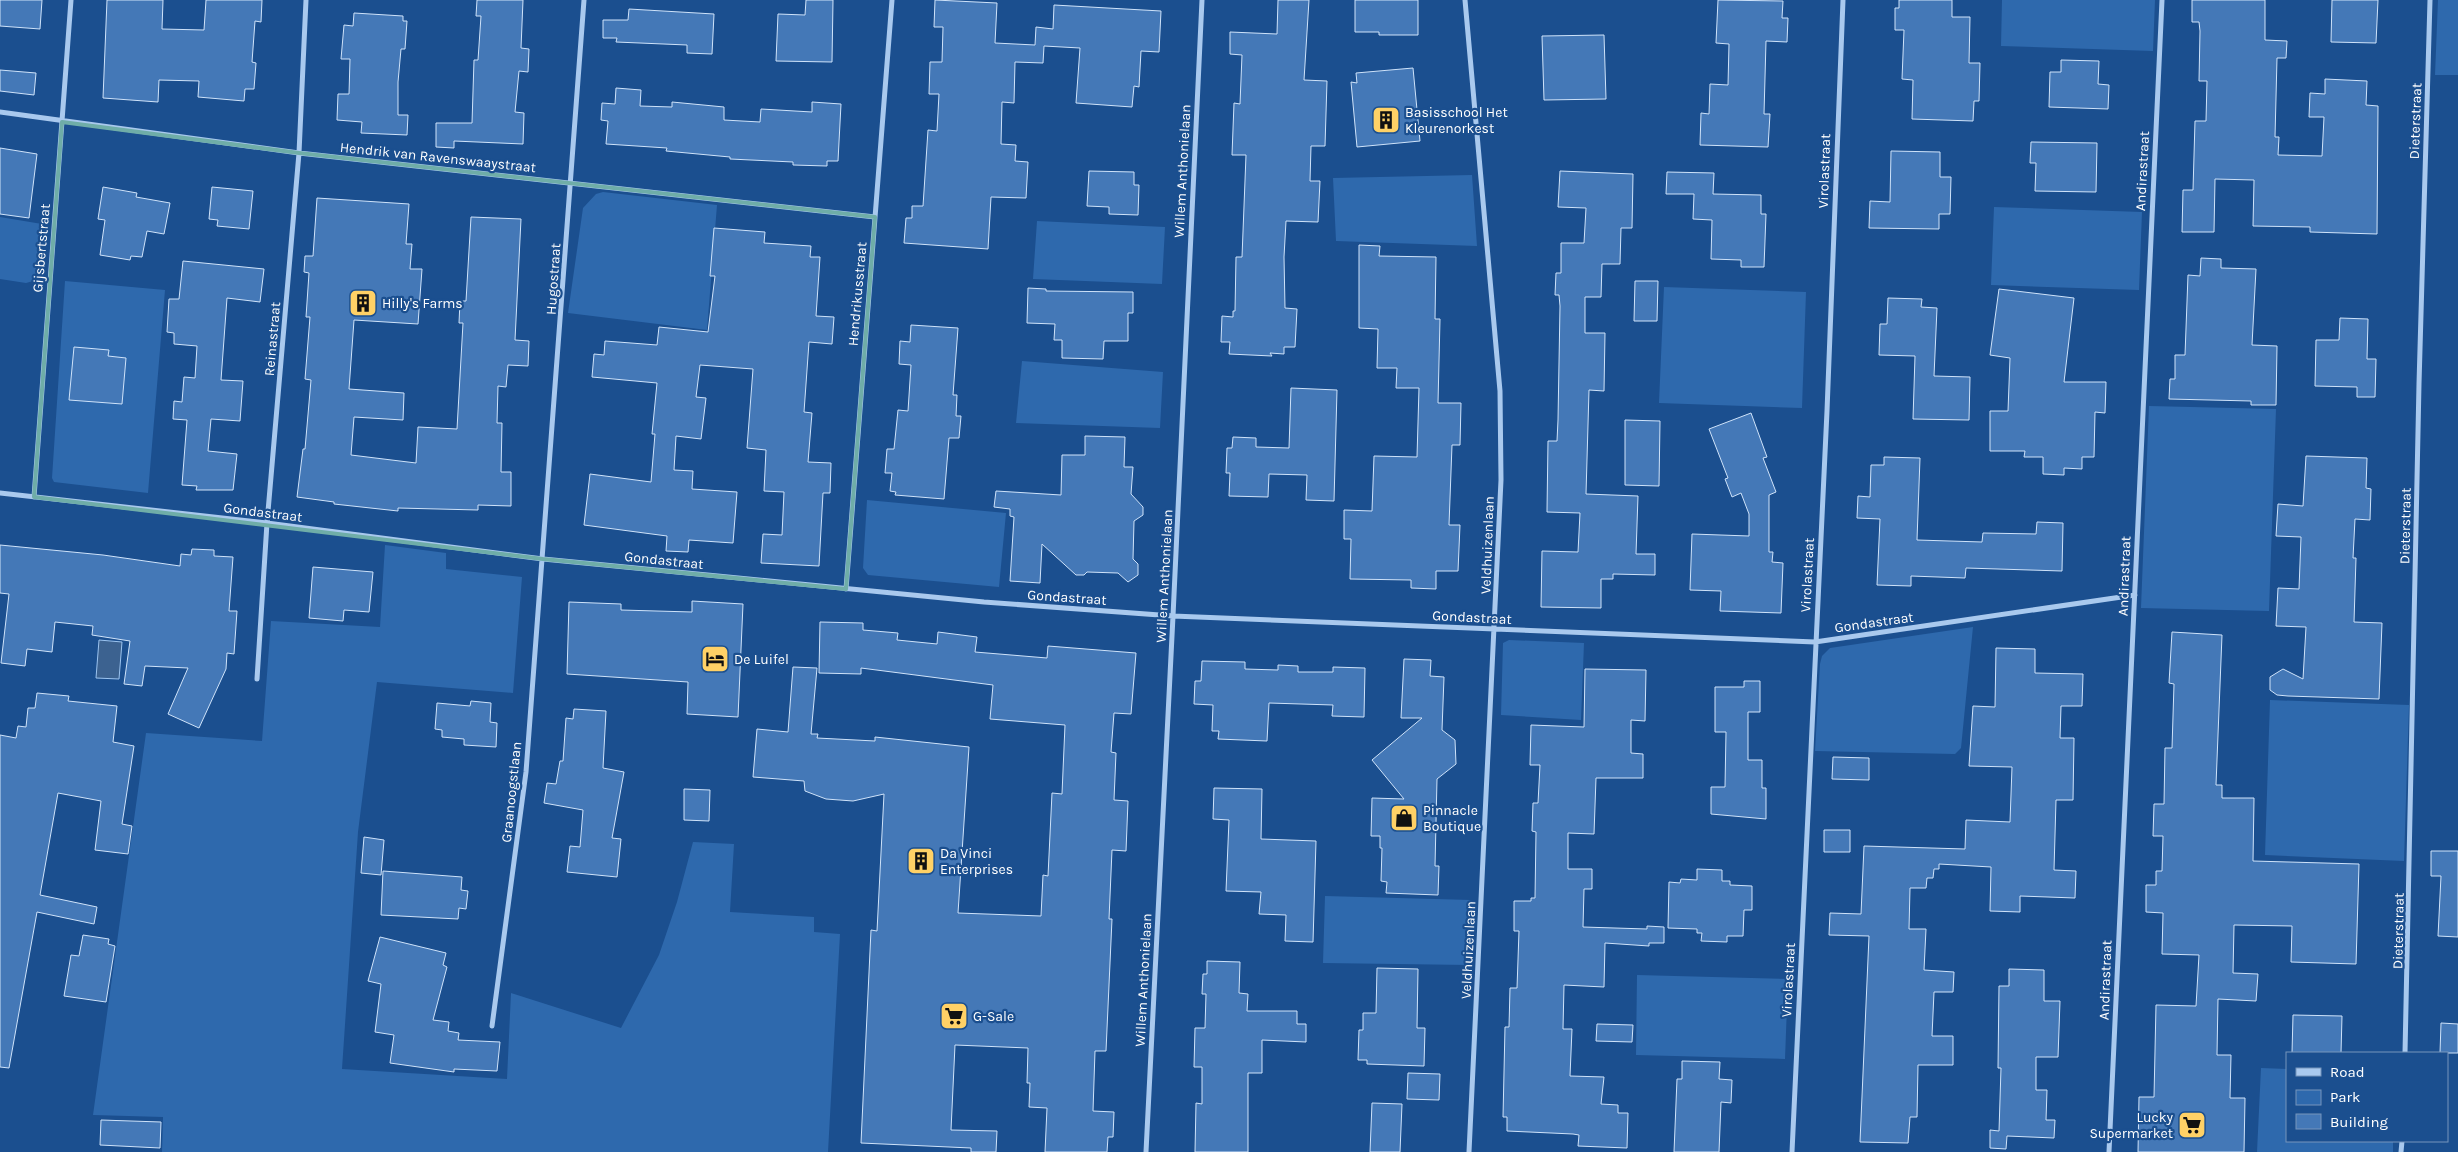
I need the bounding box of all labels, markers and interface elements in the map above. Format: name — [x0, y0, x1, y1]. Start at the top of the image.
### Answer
street label: Dieterstraat — [2406, 83, 2425, 160]
street label: Willem Anthonielaan — [1171, 104, 1194, 238]
place label: Basisschool Het Kleurenorkest — [1405, 104, 1508, 137]
building icon: Basisschool Het Kleurenorkest — [1371, 105, 1401, 135]
street label: Andirastraat — [2132, 131, 2153, 211]
street label: Virolastraat — [1815, 133, 1834, 209]
street label: Hendrik van Ravenswaaystraat — [339, 139, 537, 176]
street label: Gijsbertstraat — [29, 203, 54, 293]
street label: Hendrikusstraat — [844, 241, 871, 347]
street label: Hugostraat — [543, 243, 564, 315]
building icon: Hilly's Farms — [348, 288, 378, 318]
place label: Hilly's Farms — [382, 295, 463, 312]
street label: Reinastraat — [261, 301, 284, 377]
street label: Dieterstraat — [2396, 488, 2415, 564]
street label: Veldhuizenlaan — [1477, 496, 1498, 594]
street label: Gondastraat — [222, 499, 303, 526]
street label: Willem Anthonielaan — [1153, 509, 1176, 643]
street label: Andirastraat — [2115, 536, 2134, 616]
street label: Virolastraat — [1797, 537, 1818, 613]
street label: Gondastraat — [624, 548, 704, 573]
street label: Gondastraat — [1027, 586, 1107, 609]
street label: Gondastraat — [1432, 607, 1512, 628]
street label: Gondastraat — [1834, 609, 1915, 636]
hotel icon: De Luifel — [700, 644, 730, 674]
place label: De Luifel — [734, 651, 789, 668]
street label: Graanoogstlaan — [498, 741, 525, 843]
place label: Pinnacle Boutique — [1423, 802, 1481, 835]
shop icon: Pinnacle Boutique — [1389, 803, 1419, 833]
place label: Da Vinci Enterprises — [940, 845, 1013, 878]
building icon: Da Vinci Enterprises — [906, 846, 936, 876]
street label: Dieterstraat — [2389, 893, 2408, 969]
street label: Veldhuizenlaan — [1457, 901, 1480, 999]
street label: Willem Anthonielaan — [1132, 913, 1155, 1047]
street label: Andirastraat — [2096, 940, 2115, 1020]
street label: Virolastraat — [1778, 942, 1799, 1018]
supermarket icon: G-Sale — [939, 1001, 969, 1031]
place label: G-Sale — [973, 1008, 1014, 1025]
legend — [2286, 1052, 2448, 1142]
text: Road — [2330, 1063, 2365, 1081]
text: Park — [2330, 1088, 2360, 1106]
place label: Lucky Supermarket — [2089, 1109, 2173, 1142]
supermarket icon: Lucky Supermarket — [2177, 1110, 2207, 1140]
text: Building — [2330, 1113, 2388, 1131]

